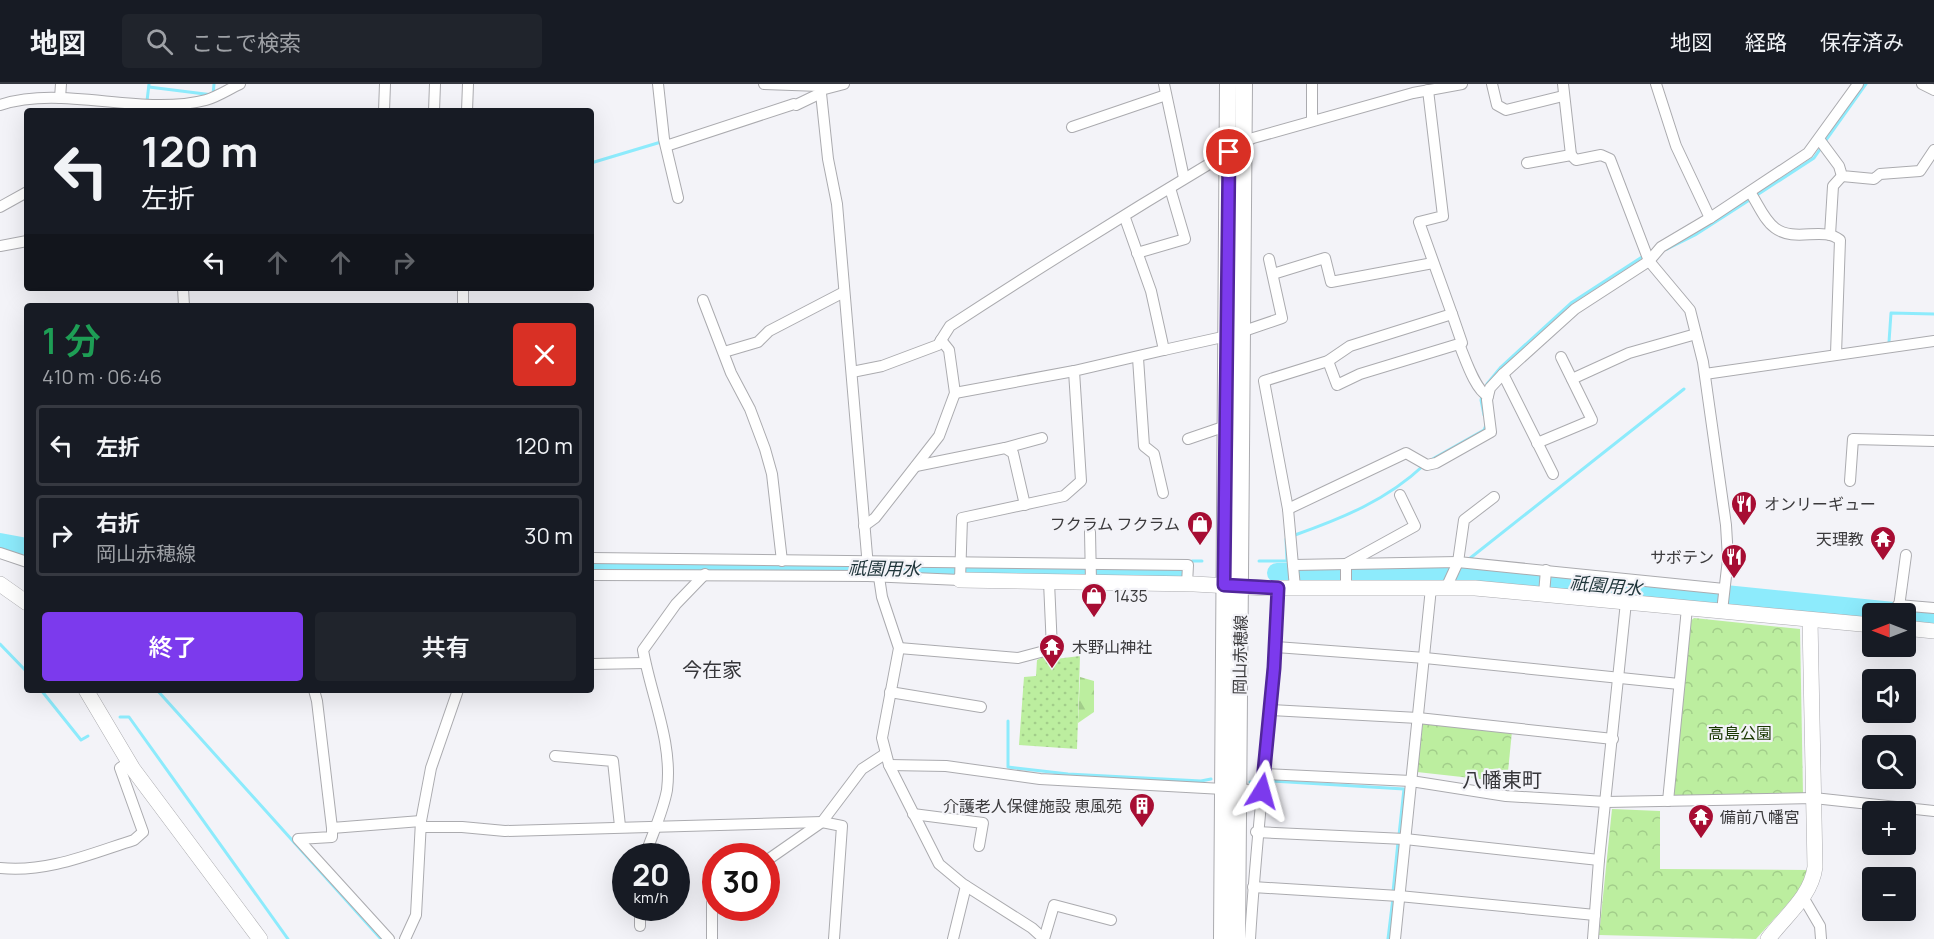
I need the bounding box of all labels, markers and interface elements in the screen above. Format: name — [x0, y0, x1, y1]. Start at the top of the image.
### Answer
search box — [122, 14, 542, 68]
text: 地図 — [30, 23, 86, 61]
icon: search — [143, 25, 176, 58]
text: ここで検索 — [191, 28, 301, 58]
text: 地図 — [1670, 28, 1712, 56]
text: 経路 — [1745, 28, 1787, 56]
text: 保存済み — [1820, 28, 1904, 56]
text: 120 m — [141, 122, 258, 180]
pin — [1203, 126, 1254, 177]
icon: left — [42, 132, 120, 210]
icon: arrive — [1212, 135, 1245, 168]
text: 左折 — [141, 179, 195, 216]
icon: left — [198, 246, 231, 279]
icon: ahead — [261, 246, 294, 279]
icon: ahead — [324, 246, 357, 279]
icon: right — [387, 246, 420, 279]
text: 1 分 — [42, 316, 100, 365]
button: close — [513, 323, 576, 386]
text: 410 m · 06:46 — [42, 363, 162, 390]
icon: left — [45, 429, 78, 462]
text: 120 m — [515, 431, 573, 461]
text: 左折 — [96, 432, 140, 462]
restaurant icon: オンリーギュー — [1729, 489, 1759, 527]
place label: オンリーギュー — [1764, 493, 1876, 515]
text: 右折 — [96, 508, 140, 538]
shop icon: フクラム フクラム — [1185, 509, 1215, 547]
place label: フクラム フクラム — [1050, 513, 1180, 535]
icon: right — [45, 519, 78, 552]
text: 30 m — [524, 521, 573, 551]
temple icon: 天理教 — [1868, 524, 1898, 562]
place label: 天理教 — [1816, 528, 1864, 550]
text: 岡山赤穂線 — [96, 540, 196, 567]
restaurant icon: サボテン — [1719, 542, 1749, 580]
place label: サボテン — [1650, 546, 1714, 568]
water label: 祇園用水 — [848, 555, 922, 581]
water label: 祇園用水 — [1569, 570, 1645, 600]
shop icon: 1435 — [1079, 581, 1109, 619]
place label: 1435 — [1114, 585, 1148, 607]
north arrow — [1862, 603, 1916, 657]
map controls — [1862, 603, 1916, 921]
button: 終了 — [42, 612, 303, 681]
button: 共有 — [315, 612, 576, 681]
street label: 岡山赤穂線 — [1228, 615, 1252, 695]
temple icon: 木野山神社 — [1037, 632, 1067, 670]
place label: 木野山神社 — [1072, 636, 1152, 658]
district label: 今在家 — [682, 656, 742, 683]
button: sound — [1862, 669, 1916, 723]
park label: 高島公園 — [1708, 722, 1772, 744]
button: search — [1862, 735, 1916, 789]
position arrow — [1230, 759, 1294, 823]
district label: 八幡東町 — [1462, 766, 1542, 793]
building icon: 介護老人保健施設 恵風苑 — [1127, 791, 1157, 829]
place label: 介護老人保健施設 恵風苑 — [943, 795, 1122, 817]
button: + — [1862, 801, 1916, 855]
temple icon: 備前八幡宮 — [1686, 802, 1716, 840]
place label: 備前八幡宮 — [1720, 806, 1800, 828]
speed limit sign: 30 — [702, 843, 780, 921]
text: 20 — [632, 854, 670, 895]
button: − — [1862, 867, 1916, 921]
text: km/h — [634, 887, 668, 908]

